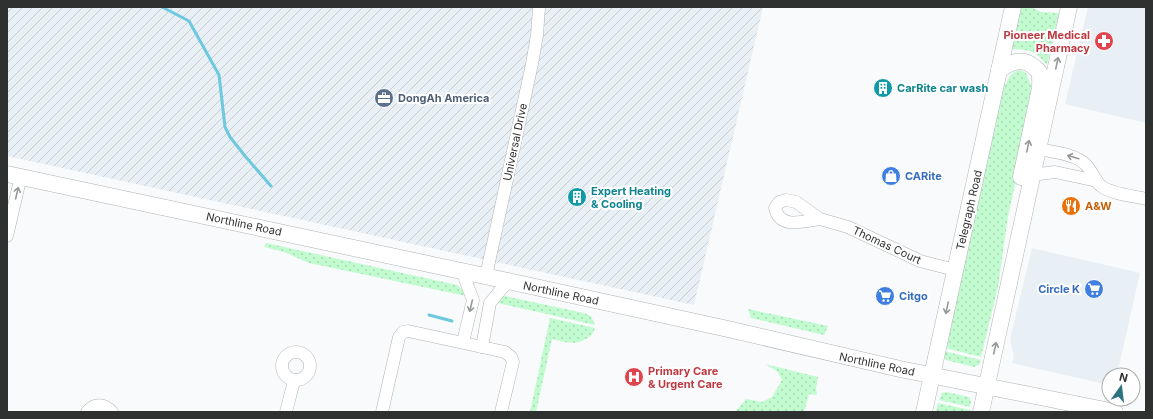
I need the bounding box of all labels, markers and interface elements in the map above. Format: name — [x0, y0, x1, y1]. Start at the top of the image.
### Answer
place label: Pioneer Medical Pharmacy — [1003, 28, 1090, 55]
pharmacy icon: Pioneer Medical Pharmacy — [1093, 30, 1115, 52]
one-way arrow — [1053, 56, 1061, 69]
building icon: CarRite car wash — [872, 77, 894, 99]
place label: CarRite car wash — [897, 81, 988, 95]
office icon: DongAh America — [373, 87, 395, 109]
place label: DongAh America — [398, 91, 489, 105]
street label: Universal Drive — [500, 102, 530, 182]
one-way arrow — [1024, 140, 1032, 153]
one-way arrow — [1067, 153, 1080, 160]
shop icon: CARite — [880, 165, 902, 187]
place label: CARite — [905, 169, 942, 183]
street label: Telegraph Road — [953, 169, 985, 251]
place label: Expert Heating & Cooling — [591, 184, 671, 211]
building icon: Expert Heating & Cooling — [566, 186, 588, 208]
one-way arrow — [14, 187, 22, 200]
restaurant icon: A&W — [1060, 195, 1082, 217]
place label: A&W — [1085, 199, 1112, 213]
street label: Northline Road — [205, 209, 283, 239]
street label: Thomas Court — [851, 223, 924, 267]
street label: Northline Road — [522, 278, 600, 308]
supermarket icon: Circle K — [1083, 278, 1105, 300]
place label: Circle K — [1038, 282, 1080, 296]
supermarket icon: Citgo — [874, 285, 896, 307]
place label: Citgo — [899, 289, 928, 303]
one-way arrow — [467, 299, 475, 312]
one-way arrow — [942, 301, 950, 314]
one-way arrow — [991, 342, 999, 355]
street label: Northline Road — [838, 349, 916, 379]
place label: Primary Care & Urgent Care — [648, 364, 723, 391]
hospital icon: Primary Care & Urgent Care — [623, 366, 645, 388]
north arrow — [1101, 367, 1141, 407]
text: N — [1118, 369, 1129, 385]

